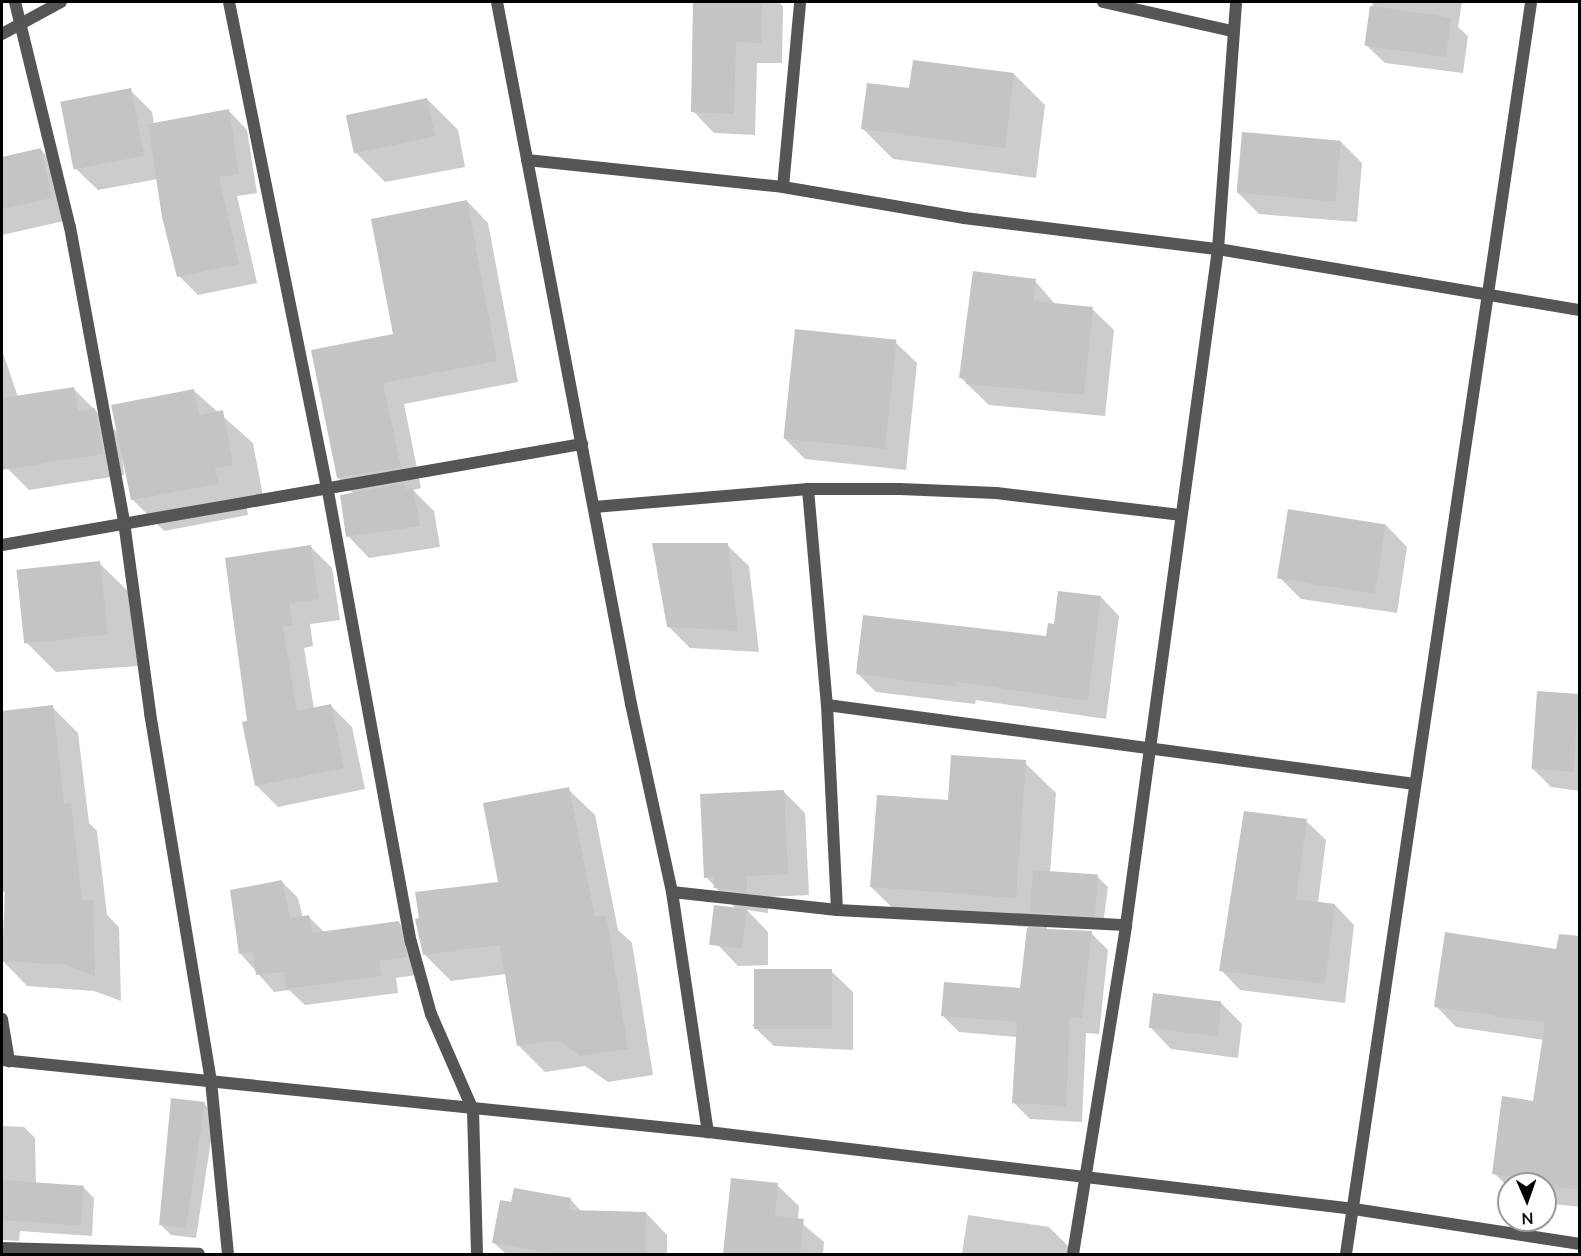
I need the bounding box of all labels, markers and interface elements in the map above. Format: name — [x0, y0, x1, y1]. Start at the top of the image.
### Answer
north arrow — [1497, 1172, 1557, 1232]
text: N — [1521, 1207, 1534, 1229]

